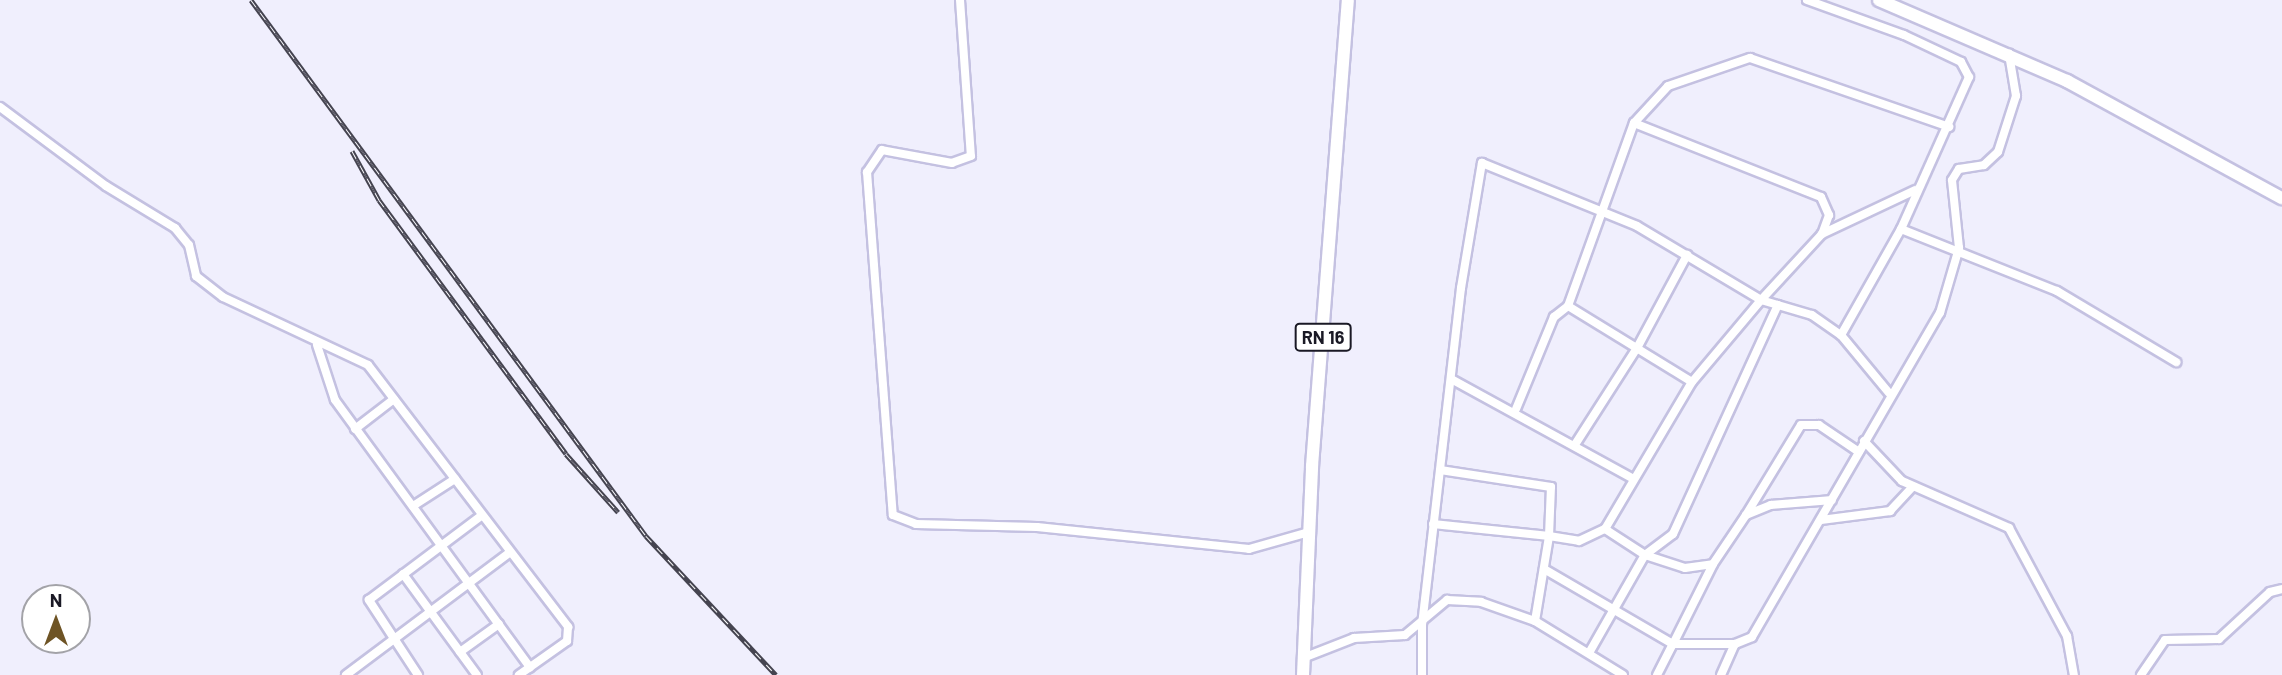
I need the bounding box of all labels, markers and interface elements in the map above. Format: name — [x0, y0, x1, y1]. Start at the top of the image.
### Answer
road number: RN 16 — [1293, 323, 1353, 352]
north arrow — [21, 584, 91, 654]
text: N — [50, 588, 62, 611]

